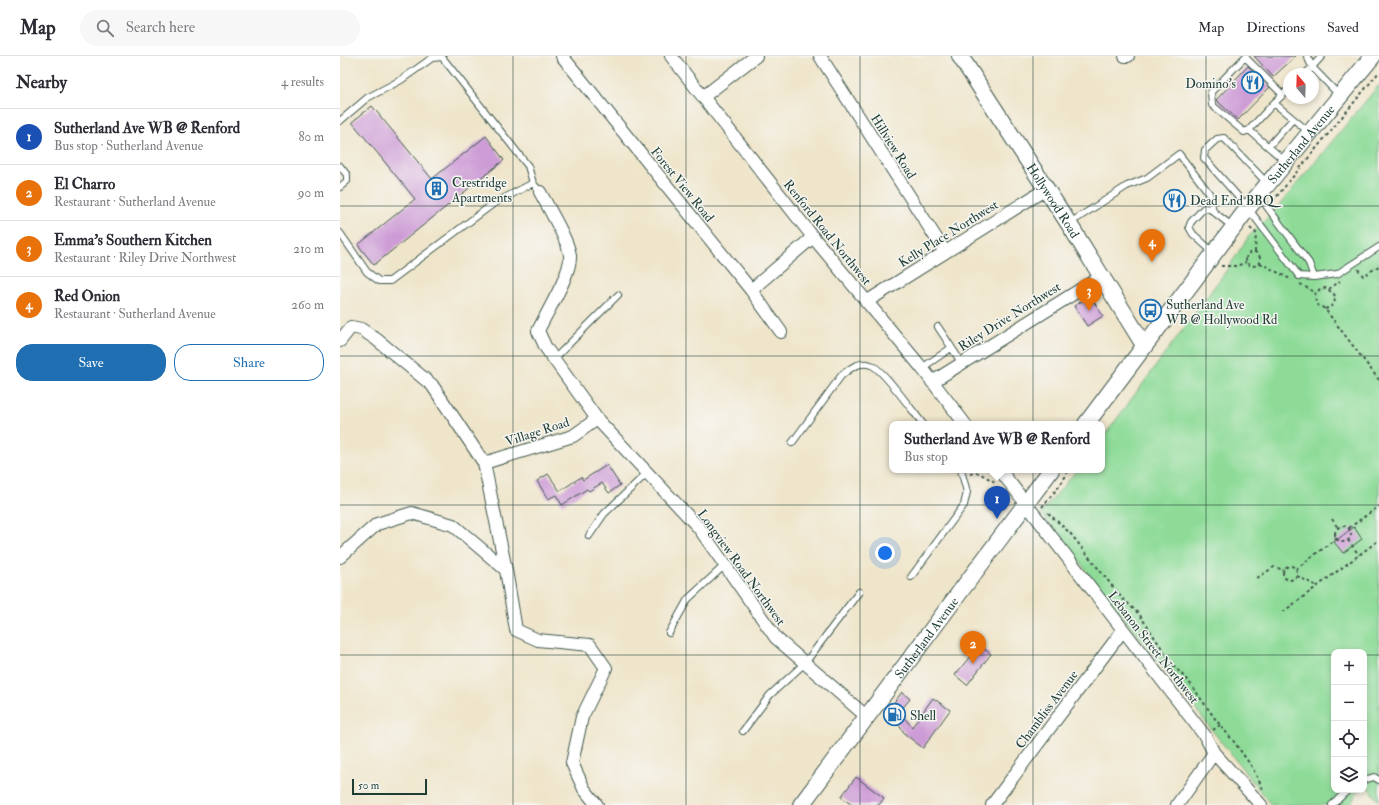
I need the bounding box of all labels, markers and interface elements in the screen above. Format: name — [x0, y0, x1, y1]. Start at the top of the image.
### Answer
search box — [80, 10, 360, 46]
text: Map — [20, 16, 56, 40]
icon: search — [94, 17, 116, 39]
text: Search here — [126, 18, 195, 37]
text: Map — [1198, 19, 1224, 36]
text: Directions — [1246, 19, 1305, 36]
text: Saved — [1327, 19, 1359, 36]
north arrow — [1283, 68, 1319, 104]
restaurant icon: Domino's — [1239, 70, 1265, 96]
text: Nearby — [16, 72, 67, 93]
text: 4 results — [281, 74, 324, 90]
place label: Domino's — [1185, 76, 1237, 92]
street label: Sutherland Avenue — [1264, 101, 1339, 187]
street label: Hillview Road — [867, 111, 920, 182]
text: Sutherland Ave WB @ Renford — [54, 119, 240, 138]
text: 1 — [27, 129, 31, 145]
text: 80 m — [298, 129, 324, 145]
text: Bus stop · Sutherland Avenue — [54, 138, 203, 154]
street label: Forest View Road — [647, 144, 718, 226]
street label: Hollywood Road — [1023, 160, 1083, 242]
text: El Charro — [54, 175, 115, 194]
place label: Crestridge Apartments — [451, 175, 513, 207]
building icon: Crestridge Apartments — [424, 176, 450, 202]
street label: Renford Road Northwest — [780, 177, 875, 289]
text: 2 — [26, 185, 32, 201]
text: 90 m — [298, 185, 324, 201]
restaurant icon: Dead End BBQ — [1161, 187, 1187, 213]
place label: Dead End BBQ — [1190, 193, 1282, 209]
text: Restaurant · Sutherland Avenue — [54, 194, 216, 210]
street label: Kelly Place Northwest — [896, 197, 1002, 272]
pin: 4 — [1139, 229, 1165, 262]
text: Emma's Southern Kitchen — [54, 231, 212, 250]
text: 3 — [27, 241, 32, 257]
text: 210 m — [293, 241, 324, 257]
text: Restaurant · Riley Drive Northwest — [54, 250, 236, 266]
pin: 3 — [1076, 278, 1102, 311]
street label: Riley Drive Northwest — [955, 279, 1064, 356]
text: Red Onion — [54, 287, 120, 306]
text: 4 — [25, 297, 33, 313]
text: 260 m — [291, 297, 324, 313]
place label: Sutherland Ave WB @ Hollywood Rd — [1165, 297, 1278, 329]
bus stop icon: Sutherland Ave WB @ Hollywood Rd — [1138, 298, 1164, 324]
text: Restaurant · Sutherland Avenue — [54, 306, 216, 322]
button: Save — [16, 344, 166, 381]
button: Share — [174, 344, 324, 381]
street label: Village Road — [503, 414, 572, 450]
popup — [889, 421, 1105, 473]
text: Sutherland Ave WB @ Renford — [904, 430, 1090, 449]
text: Bus stop — [904, 449, 948, 465]
pin: 1 — [984, 486, 1010, 519]
street label: Longview Road Northwest — [694, 506, 789, 629]
your location — [875, 543, 895, 563]
street label: Lebanon Street Northwest — [1104, 588, 1202, 707]
street label: Sutherland Avenue — [891, 594, 963, 682]
pin: 2 — [960, 631, 986, 664]
map controls — [1331, 649, 1367, 793]
button: + — [1331, 649, 1367, 685]
street label: Chambliss Avenue — [1012, 667, 1082, 752]
button: − — [1331, 685, 1367, 721]
fuel station icon: Shell — [882, 702, 908, 728]
place label: Shell — [910, 708, 937, 724]
button: locate — [1331, 721, 1367, 757]
button: layers — [1331, 757, 1367, 793]
scale bar — [352, 777, 427, 796]
text: 50 m — [358, 779, 379, 792]

